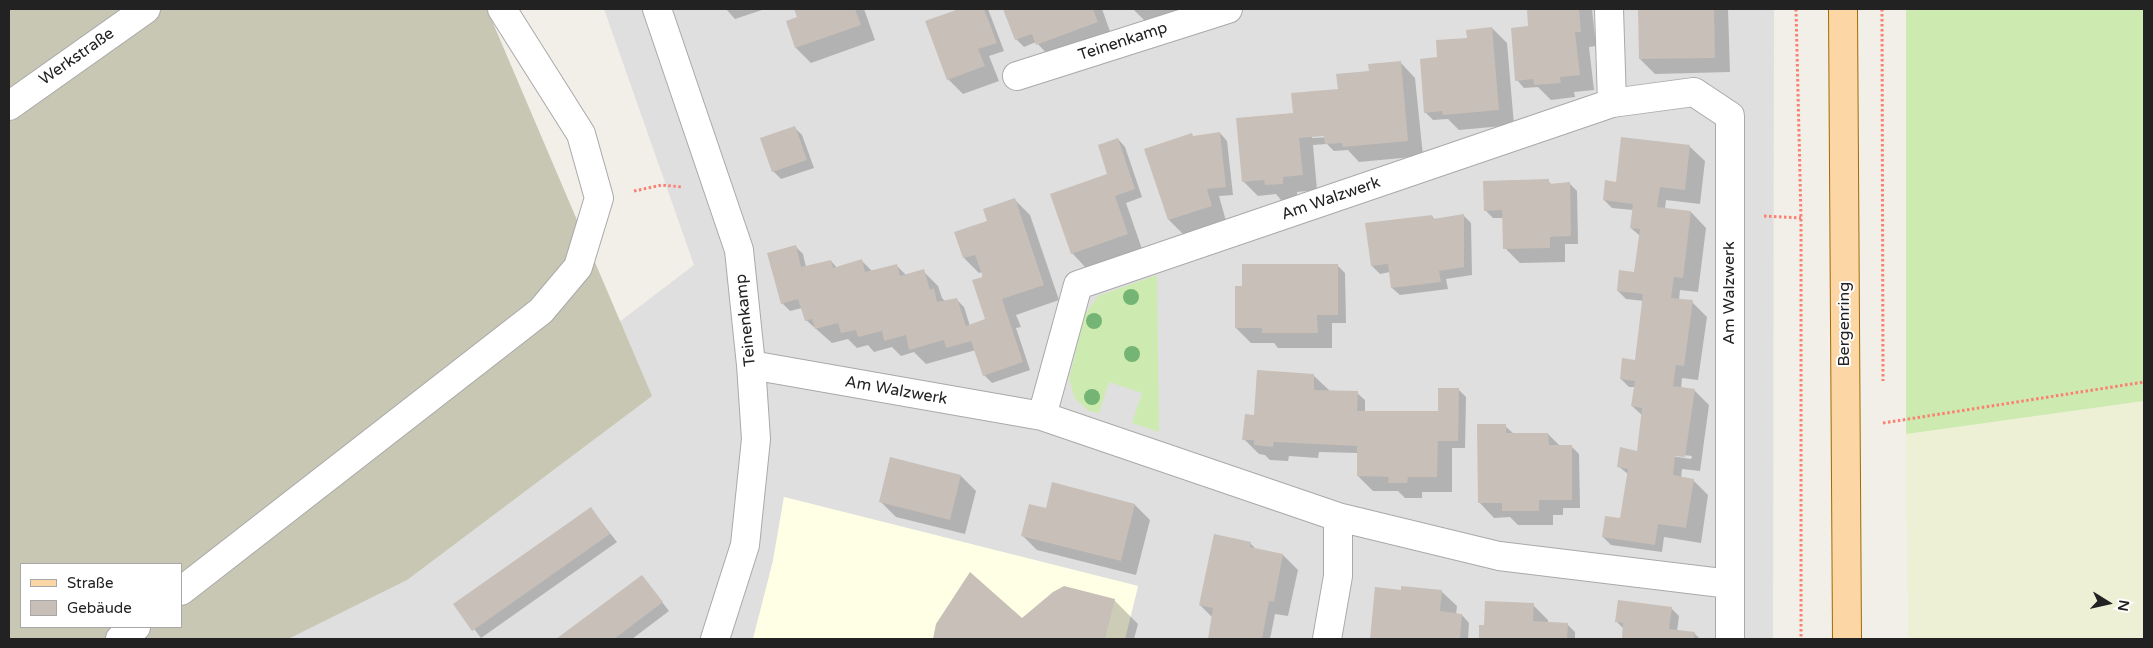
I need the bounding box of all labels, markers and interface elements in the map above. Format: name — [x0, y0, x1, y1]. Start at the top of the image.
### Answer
street label: Teinenkamp — [1076, 19, 1170, 65]
street label: Werkstraße — [36, 24, 118, 90]
street label: Am Walzwerk — [1279, 173, 1383, 225]
street label: Am Walzwerk — [1720, 241, 1740, 345]
street label: Teinenkamp — [732, 273, 760, 367]
street label: Bergenring — [1835, 282, 1855, 366]
street label: Am Walzwerk — [843, 373, 949, 409]
legend — [20, 563, 182, 628]
text: Straße — [67, 574, 113, 592]
north arrow — [2083, 578, 2133, 628]
text: Gebäude — [67, 599, 132, 617]
text: N — [2114, 599, 2133, 613]

